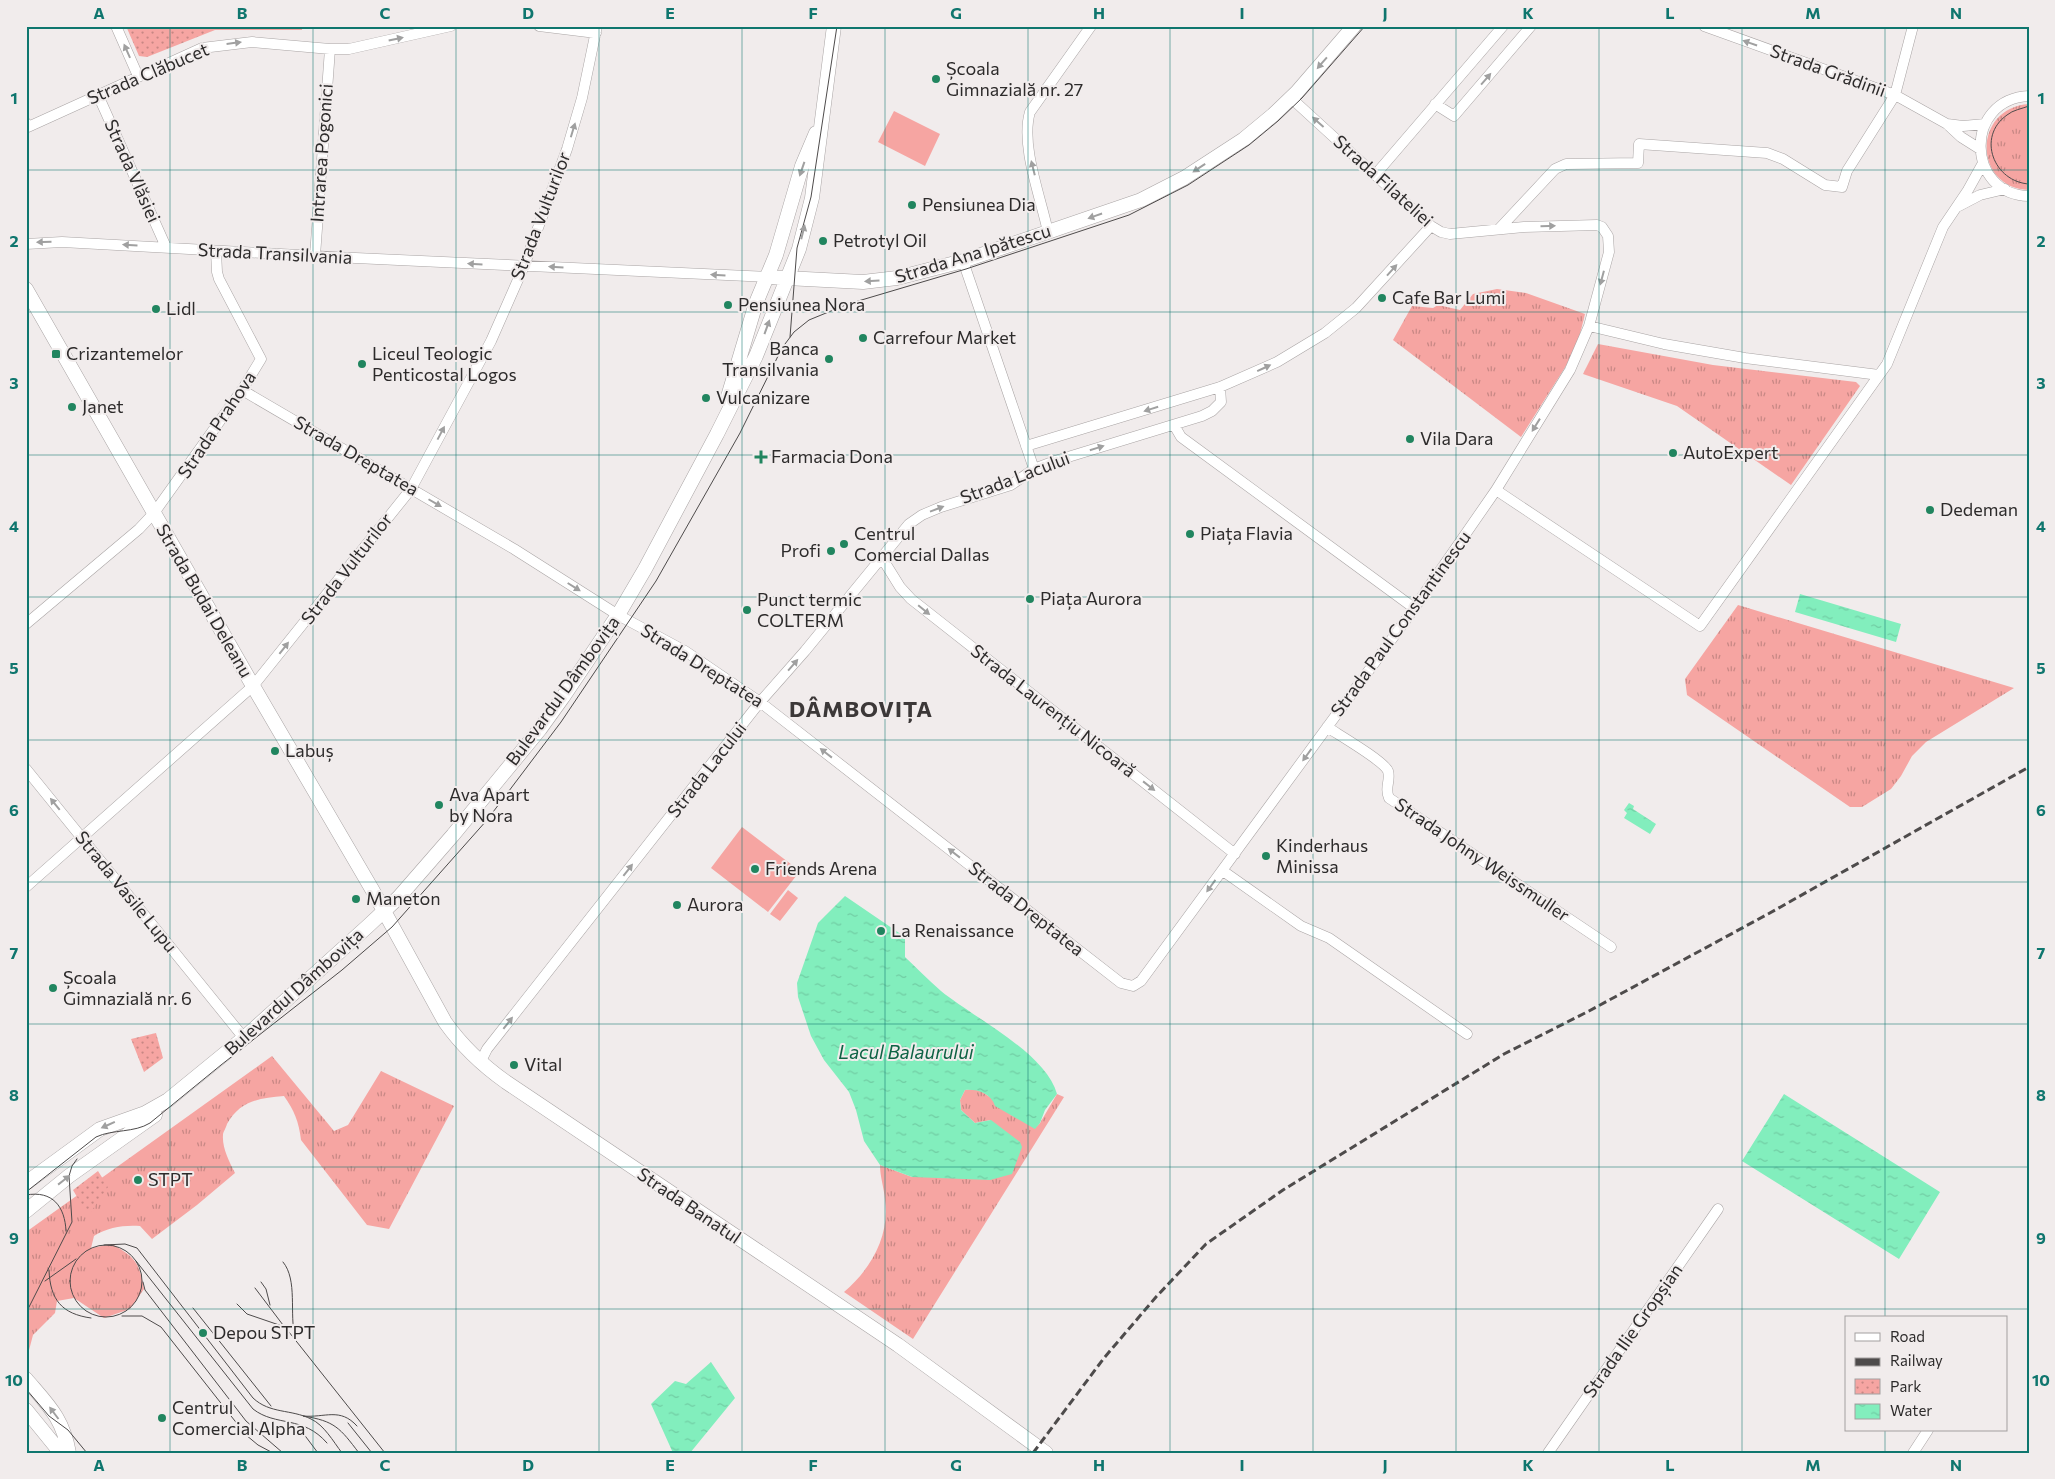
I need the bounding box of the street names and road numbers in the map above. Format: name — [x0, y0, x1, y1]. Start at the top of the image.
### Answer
street label: Strada Clăbucet — [83, 38, 212, 109]
street label: Strada Grădinii — [1767, 39, 1889, 101]
street label: Intrarea Pogonici — [305, 83, 337, 223]
street label: Strada Vlăsiei — [100, 116, 165, 226]
street label: Strada Filateliei — [1329, 130, 1438, 231]
street label: Strada Vulturilor — [506, 149, 575, 283]
street label: Strada Ana Ipătescu — [892, 219, 1053, 287]
street label: Strada Transilvania — [197, 238, 353, 268]
street label: Strada Prahova — [172, 367, 260, 482]
street label: Strada Dreptatea — [290, 410, 423, 500]
street label: Strada Lacului — [957, 446, 1072, 508]
street label: Strada Vulturilor — [296, 508, 397, 628]
street label: Strada Budai Deleanu — [152, 520, 258, 681]
street label: Strada Paul Constantinescu — [1326, 526, 1475, 720]
street label: Bulevardul Dâmbovița — [501, 611, 625, 770]
street label: Strada Dreptatea — [637, 619, 768, 712]
street label: Strada Laurențiu Nicoară — [966, 639, 1140, 782]
street label: Strada Lacului — [662, 717, 750, 822]
street label: Strada Johny Weissmuller — [1391, 793, 1574, 926]
street label: Strada Vasile Lupu — [71, 826, 182, 956]
street label: Strada Dreptatea — [964, 856, 1089, 960]
street label: Bulevardul Dâmbovița — [219, 923, 368, 1060]
street label: Strada Banatul — [634, 1162, 746, 1248]
street label: Strada Ilie Gropșian — [1578, 1259, 1687, 1402]

